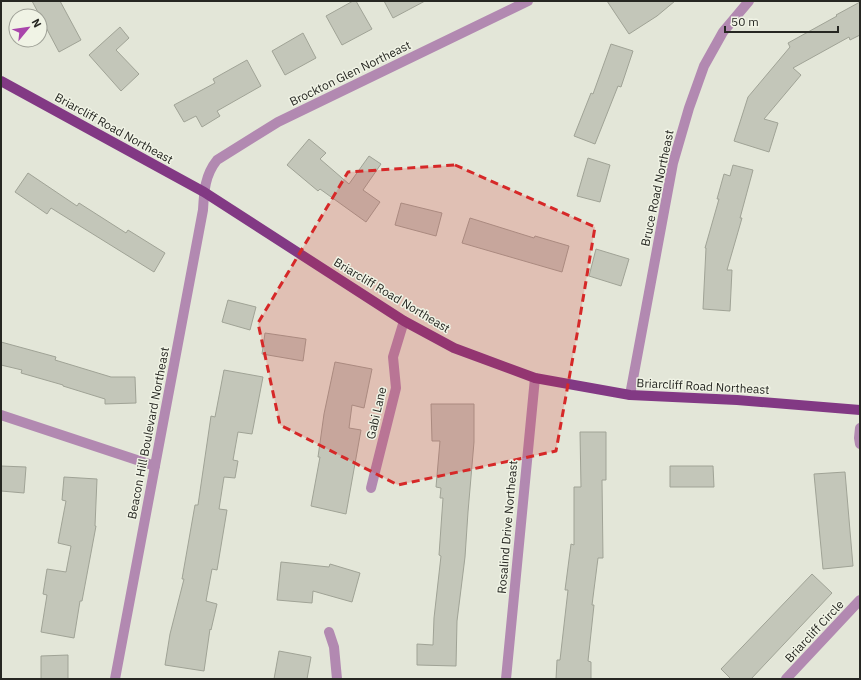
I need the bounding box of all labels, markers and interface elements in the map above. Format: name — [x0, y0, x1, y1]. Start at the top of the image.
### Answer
north arrow — [8, 8, 48, 48]
scale bar — [725, 8, 838, 34]
text: 50 m — [731, 14, 759, 29]
text: N — [29, 16, 45, 30]
street label: Brockton Glen Northeast — [287, 37, 413, 109]
street label: Briarcliff Road Northeast — [52, 89, 176, 167]
street label: Bruce Road Northeast — [637, 128, 677, 248]
street label: Briarcliff Road Northeast — [331, 254, 453, 336]
street label: Beacon Hill Boulevard Northeast — [124, 346, 172, 520]
street label: Briarcliff Road Northeast — [636, 375, 770, 397]
street label: Gabi Lane — [363, 385, 389, 441]
street label: Rosalind Drive Northeast — [494, 460, 520, 594]
street label: Briarcliff Circle — [781, 596, 847, 665]

